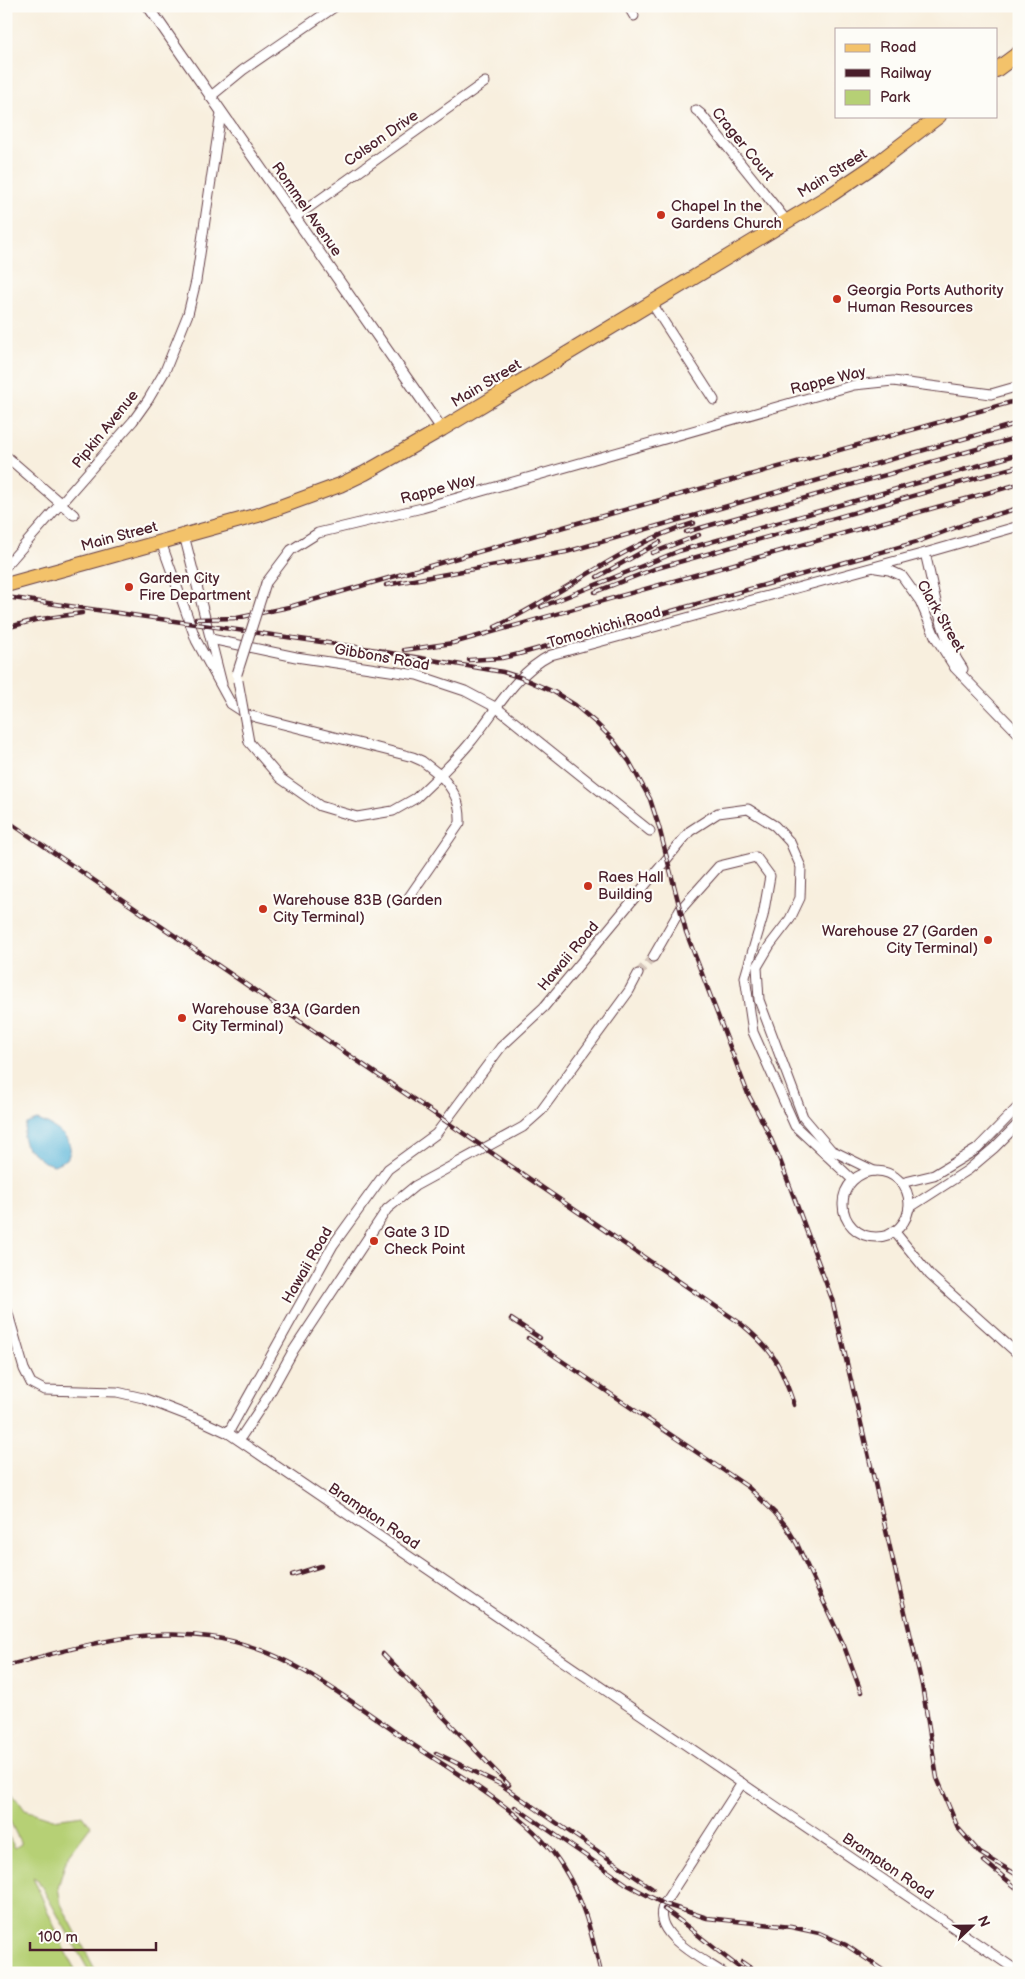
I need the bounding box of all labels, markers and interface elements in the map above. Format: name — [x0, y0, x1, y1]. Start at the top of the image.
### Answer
legend — [835, 28, 998, 118]
text: Road — [880, 38, 916, 57]
text: Railway — [880, 64, 931, 83]
text: Park — [880, 88, 911, 107]
street label: Crager Court — [707, 104, 778, 185]
street label: Colson Drive — [341, 106, 422, 171]
street label: Main Street — [794, 144, 871, 202]
street label: Rommel Avenue — [267, 159, 346, 260]
place label: Chapel In the Gardens Church — [671, 197, 782, 233]
marker: Chapel In the Gardens Church — [655, 209, 667, 221]
place label: Georgia Ports Authority Human Resources — [847, 281, 1004, 317]
marker: Georgia Ports Authority Human Resources — [831, 293, 843, 305]
street label: Main Street — [448, 355, 525, 412]
street label: Rappe Way — [788, 362, 868, 399]
street label: Pipkin Avenue — [68, 386, 143, 472]
street label: Rappe Way — [398, 470, 478, 509]
street label: Main Street — [79, 517, 160, 556]
place label: Garden City Fire Department — [139, 569, 251, 605]
street label: Clark Street — [912, 577, 969, 656]
marker: Garden City Fire Department — [123, 581, 135, 593]
street label: Tomochichi Road — [545, 602, 663, 653]
street label: Gibbons Road — [333, 640, 431, 675]
place label: Raes Hall Building — [598, 868, 664, 904]
marker: Raes Hall Building — [582, 880, 594, 892]
place label: Warehouse 83B (Garden City Terminal) — [273, 891, 442, 927]
marker: Warehouse 83B (Garden City Terminal) — [257, 903, 269, 915]
street label: Hawaii Road — [534, 918, 603, 995]
place label: Warehouse 27 (Garden City Terminal) — [822, 922, 978, 958]
marker: Warehouse 27 (Garden City Terminal) — [982, 934, 994, 946]
place label: Warehouse 83A (Garden City Terminal) — [192, 1000, 360, 1036]
marker: Warehouse 83A (Garden City Terminal) — [176, 1012, 188, 1024]
place label: Gate 3 ID Check Point — [384, 1223, 466, 1259]
street label: Hawaii Road — [278, 1224, 337, 1307]
marker: Gate 3 ID Check Point — [368, 1235, 380, 1247]
street label: Brampton Road — [324, 1479, 423, 1554]
street label: Brampton Road — [838, 1829, 937, 1904]
north arrow — [948, 1902, 998, 1952]
text: N — [974, 1913, 993, 1929]
scale bar — [30, 1919, 156, 1951]
text: 100 m — [38, 1928, 78, 1947]

